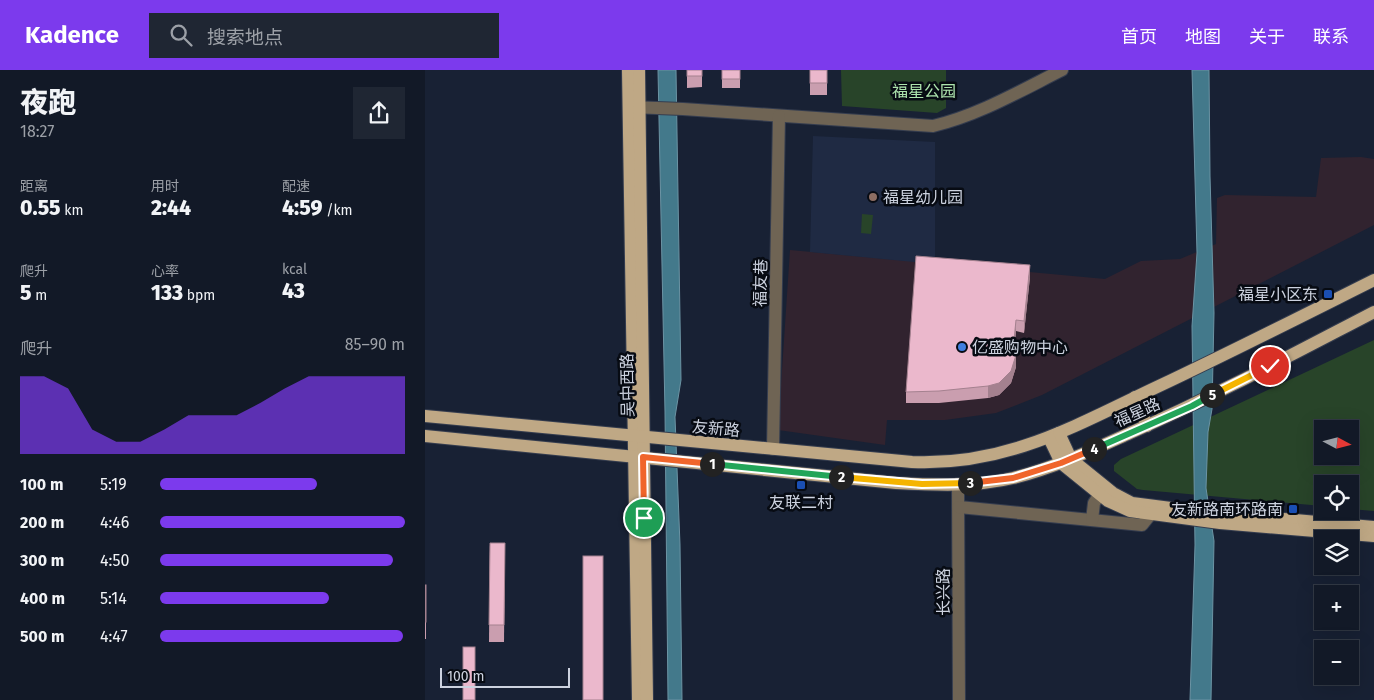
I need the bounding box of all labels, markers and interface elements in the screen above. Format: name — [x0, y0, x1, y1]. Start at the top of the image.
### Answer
search box — [149, 13, 499, 58]
text: Kadence — [25, 21, 119, 49]
icon: search — [167, 21, 195, 49]
text: 搜索地点 — [207, 26, 283, 49]
text: 首页 — [1121, 26, 1157, 48]
text: 地图 — [1185, 26, 1221, 48]
text: 关于 — [1249, 26, 1285, 48]
text: 联系 — [1313, 26, 1349, 48]
park label: 福星公园 — [892, 82, 956, 101]
text: 夜跑 — [20, 86, 76, 119]
button: share — [353, 87, 405, 139]
text: 18:27 — [20, 122, 54, 141]
text: 距离 — [20, 178, 48, 195]
text: 用时 — [151, 178, 179, 195]
text: 配速 — [282, 178, 310, 195]
place label: 福星幼儿园 — [883, 188, 963, 207]
marker: 福星幼儿园 — [867, 191, 879, 203]
text: 0.55 — [20, 195, 61, 221]
text: 2:44 — [151, 195, 191, 221]
text: 4:59 — [282, 195, 322, 221]
text: km — [61, 202, 83, 219]
text: /km — [322, 202, 353, 219]
street label: 福友巷 — [751, 259, 770, 307]
text: kcal — [282, 261, 307, 278]
text: 爬升 — [20, 263, 48, 280]
text: 心率 — [151, 263, 179, 280]
text: 43 — [282, 278, 305, 304]
text: 5 — [20, 280, 31, 306]
text: 133 — [151, 280, 183, 306]
place label: 福星小区东 — [1238, 285, 1318, 304]
text: m — [31, 287, 47, 304]
text: bpm — [183, 287, 215, 304]
marker: 福星小区东 — [1322, 288, 1334, 300]
text: 85–90 m — [345, 335, 405, 354]
place label: 亿盛购物中心 — [972, 338, 1068, 357]
text: 爬升 — [20, 339, 52, 358]
marker: 亿盛购物中心 — [956, 341, 968, 353]
pin — [1249, 345, 1291, 387]
icon: check — [1256, 352, 1284, 380]
street label: 吴中西路 — [617, 353, 638, 417]
pin: 5 — [1199, 382, 1225, 408]
text: 5 — [1209, 387, 1216, 404]
street label: 福星路 — [1111, 394, 1163, 431]
street label: 友新路 — [691, 417, 741, 440]
north arrow — [1314, 420, 1359, 465]
map controls — [1314, 420, 1359, 685]
pin: 4 — [1081, 436, 1107, 462]
text: 4 — [1091, 441, 1098, 458]
pin: 1 — [699, 452, 725, 476]
text: 1 — [709, 456, 716, 473]
pin: 2 — [829, 464, 853, 490]
text: 2 — [838, 469, 845, 486]
pin: 3 — [957, 470, 983, 496]
text: 100 m — [20, 475, 63, 494]
text: 5:19 — [100, 475, 127, 494]
text: 3 — [967, 475, 974, 492]
button: locate — [1314, 475, 1359, 520]
marker: 友联二村 — [795, 479, 807, 491]
place label: 友联二村 — [769, 493, 833, 512]
pin — [623, 497, 665, 539]
place label: 友新路南环路南 — [1171, 500, 1283, 519]
marker: 友新路南环路南 — [1287, 503, 1299, 515]
icon: arrive — [630, 504, 658, 532]
text: 200 m — [20, 513, 64, 532]
text: 4:46 — [100, 513, 129, 532]
button: layers — [1314, 530, 1359, 575]
text: 300 m — [20, 551, 64, 570]
text: 4:50 — [100, 551, 129, 570]
street label: 长兴路 — [934, 568, 953, 616]
button: + — [1314, 585, 1359, 630]
text: 400 m — [20, 589, 65, 608]
text: 5:14 — [100, 589, 127, 608]
text: 500 m — [20, 627, 65, 646]
text: 4:47 — [100, 627, 128, 646]
button: − — [1314, 640, 1359, 685]
scale bar — [440, 665, 570, 688]
text: 100 m — [447, 668, 484, 685]

